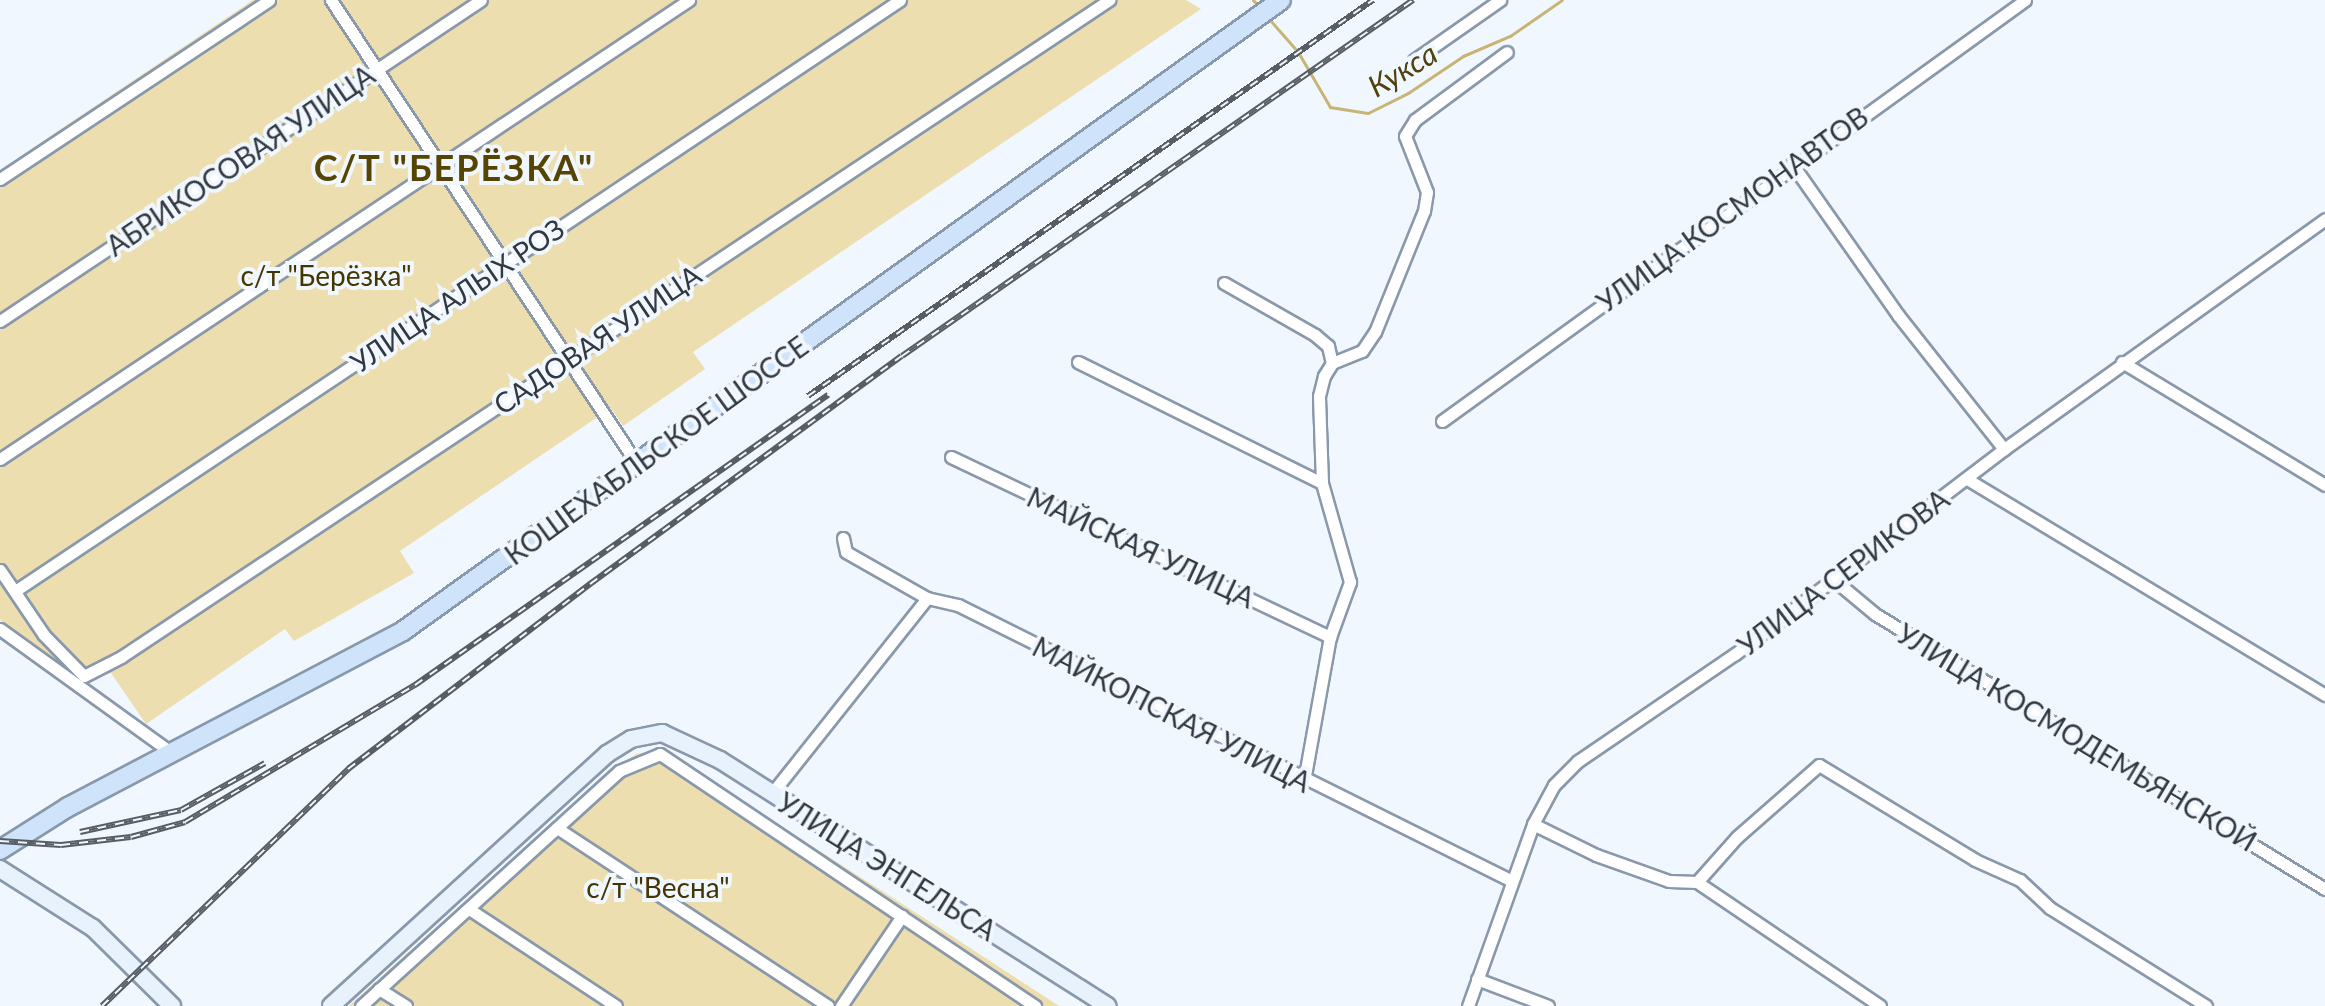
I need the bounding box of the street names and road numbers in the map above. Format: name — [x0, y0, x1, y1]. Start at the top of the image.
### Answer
street label: АБРИКОСОВАЯ УЛИЦА — [99, 58, 381, 262]
street label: УЛИЦА КОСМОНАВТОВ — [1590, 99, 1874, 319]
street label: УЛИЦА АЛЫХ РОЗ — [344, 211, 570, 379]
street label: САДОВАЯ УЛИЦА — [487, 257, 707, 421]
street label: КОШЕХАБЛЬСКОЕ ШОССЕ — [498, 329, 814, 571]
street label: МАЙСКАЯ УЛИЦА — [1022, 480, 1260, 614]
street label: УЛИЦА СЕРИКОВА — [1731, 482, 1955, 662]
street label: УЛИЦА КОСМОДЕМЬЯНСКОЙ — [1891, 616, 2263, 858]
street label: МАЙКОПСКАЯ УЛИЦА — [1027, 629, 1317, 799]
street label: УЛИЦА ЭНГЕЛЬСА — [771, 785, 1003, 947]

